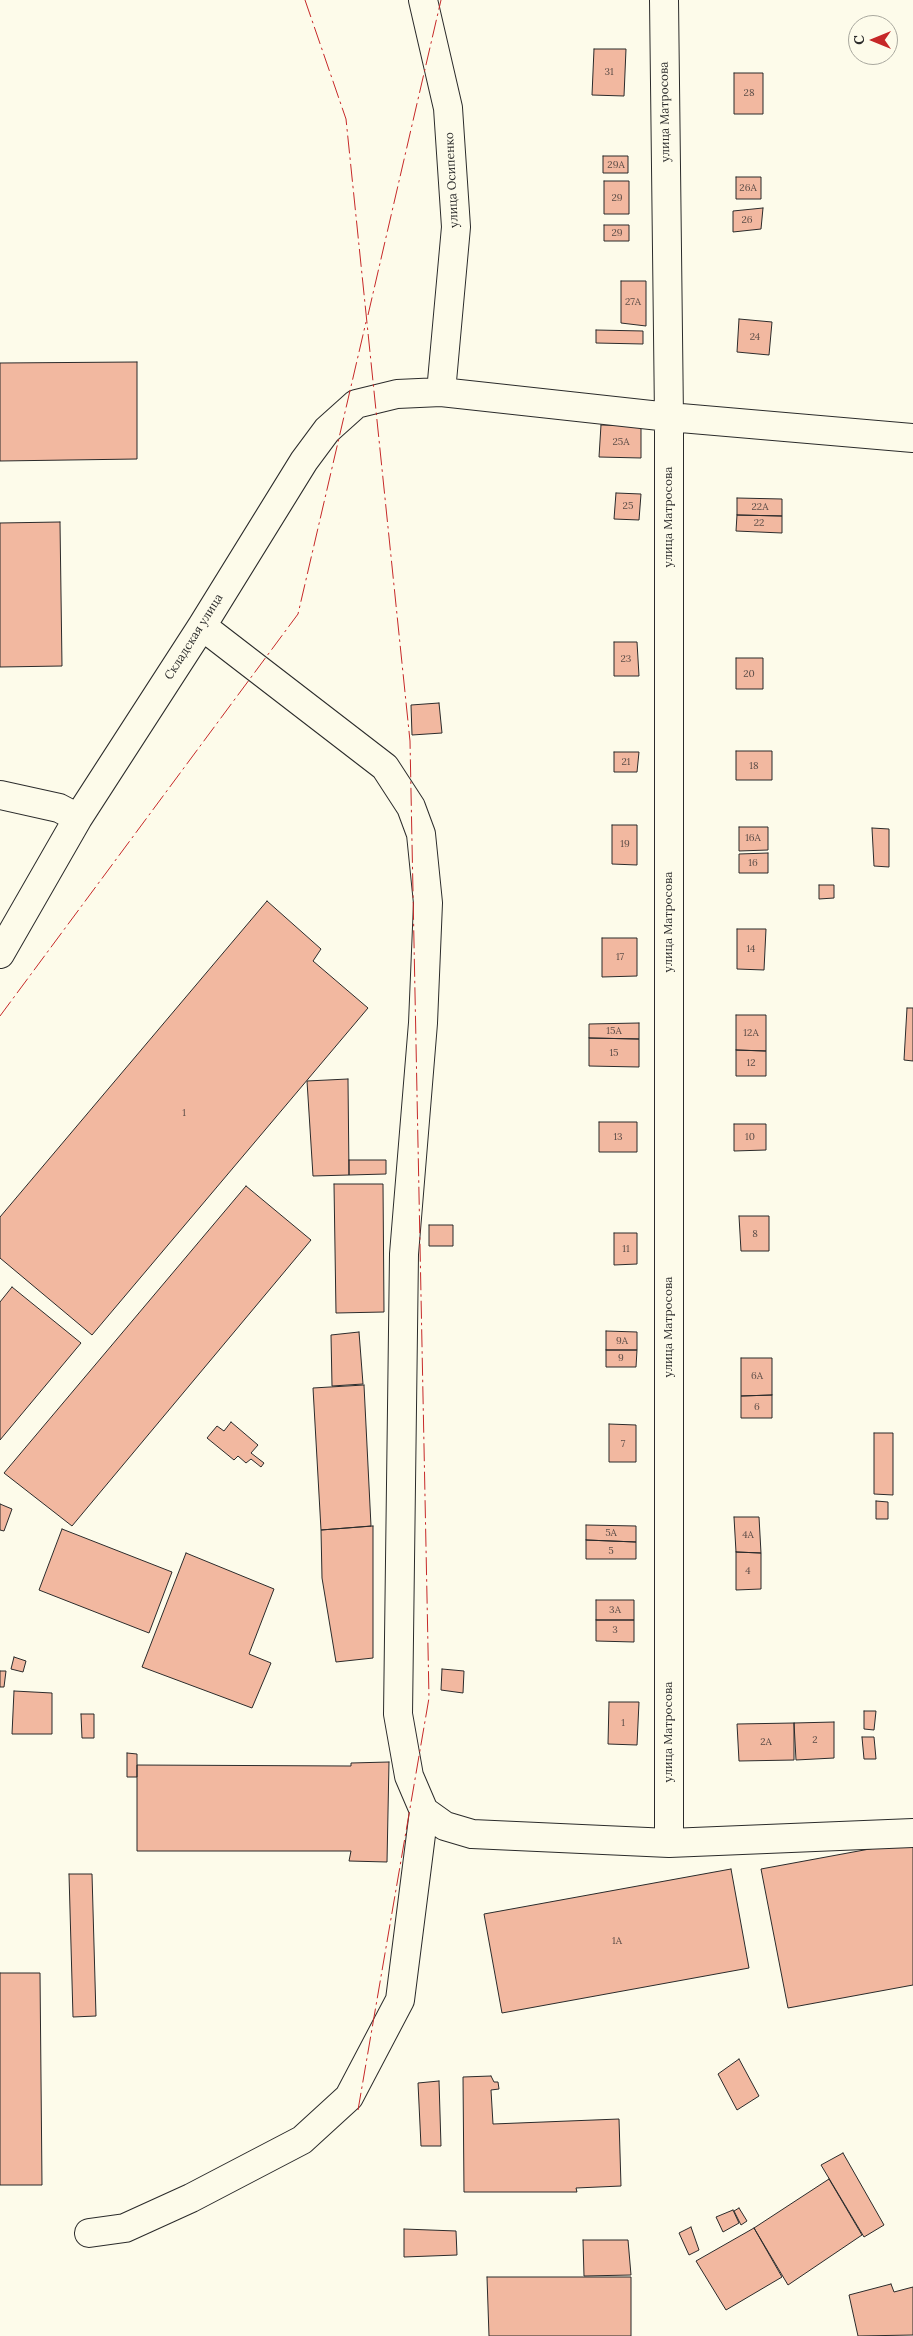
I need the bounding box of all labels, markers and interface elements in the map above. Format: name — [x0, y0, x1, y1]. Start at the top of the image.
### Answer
north arrow — [848, 15, 898, 65]
text: С — [850, 35, 868, 45]
street label: улица Матросова — [657, 61, 673, 163]
house number: 31 — [604, 66, 614, 78]
house number: 28 — [744, 87, 754, 99]
street label: улица Осипенко — [442, 132, 462, 228]
house number: 29А — [607, 159, 625, 171]
house number: 26А — [739, 182, 757, 194]
house number: 29 — [611, 192, 623, 204]
house number: 26 — [741, 214, 753, 226]
house number: 29 — [611, 227, 623, 239]
house number: 27А — [625, 296, 641, 308]
house number: 24 — [750, 331, 760, 343]
house number: 25А — [612, 436, 630, 448]
street label: улица Матросова — [662, 467, 676, 567]
house number: 25 — [623, 500, 633, 512]
house number: 22А — [752, 501, 768, 513]
house number: 22 — [754, 517, 764, 529]
street label: Складская улица — [162, 591, 226, 683]
house number: 23 — [621, 653, 631, 665]
house number: 20 — [743, 668, 755, 680]
house number: 21 — [621, 756, 631, 768]
house number: 18 — [749, 760, 759, 772]
house number: 16А — [745, 832, 761, 844]
house number: 19 — [620, 838, 630, 850]
house number: 16 — [748, 857, 758, 869]
street label: улица Матросова — [662, 872, 676, 972]
house number: 14 — [746, 943, 756, 955]
house number: 17 — [616, 951, 624, 963]
house number: 15А — [606, 1025, 622, 1037]
house number: 12А — [743, 1027, 759, 1039]
house number: 15 — [609, 1047, 619, 1059]
house number: 12 — [746, 1057, 756, 1069]
house number: 1 — [182, 1107, 186, 1119]
house number: 13 — [613, 1131, 623, 1143]
house number: 10 — [745, 1131, 755, 1143]
house number: 8 — [752, 1228, 758, 1240]
house number: 11 — [622, 1243, 630, 1255]
street label: улица Матросова — [662, 1277, 676, 1377]
house number: 9А — [616, 1335, 628, 1347]
house number: 9 — [618, 1352, 624, 1364]
house number: 6А — [751, 1370, 763, 1382]
house number: 6 — [754, 1401, 760, 1413]
house number: 7 — [621, 1438, 625, 1450]
house number: 5А — [605, 1527, 617, 1539]
house number: 4А — [742, 1529, 754, 1541]
house number: 5 — [608, 1545, 614, 1557]
house number: 4 — [745, 1565, 751, 1577]
house number: 3А — [609, 1604, 621, 1616]
house number: 3 — [612, 1624, 618, 1636]
street label: улица Матросова — [662, 1682, 676, 1782]
house number: 1 — [621, 1717, 625, 1729]
house number: 2 — [812, 1734, 818, 1746]
house number: 2А — [760, 1736, 772, 1748]
house number: 1А — [612, 1935, 622, 1947]

